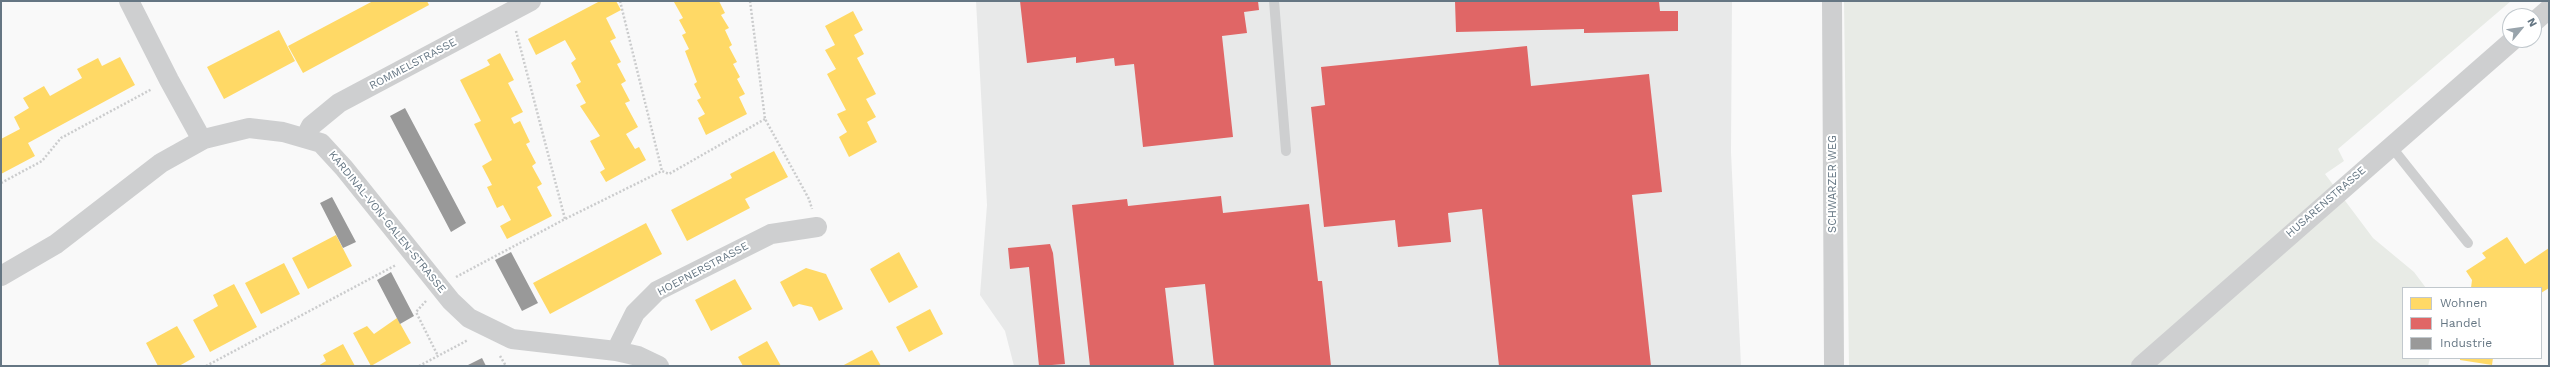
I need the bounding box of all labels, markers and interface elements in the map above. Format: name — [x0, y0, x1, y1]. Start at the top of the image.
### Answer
north arrow — [2502, 8, 2542, 48]
text: N — [2524, 16, 2540, 29]
street label: ROMMELSTRASSE — [367, 35, 459, 93]
street label: SCHWARZER WEG — [1826, 135, 1840, 233]
street label: KARDINAL-VON-GALEN-STRASSE — [326, 148, 448, 296]
street label: HUSARENSTRASSE — [2283, 164, 2369, 240]
street label: HOEPNERSTRASSE — [655, 239, 751, 299]
legend — [2402, 287, 2542, 359]
text: Wohnen — [2440, 296, 2488, 310]
text: Handel — [2440, 316, 2481, 330]
text: Industrie — [2440, 336, 2492, 350]

